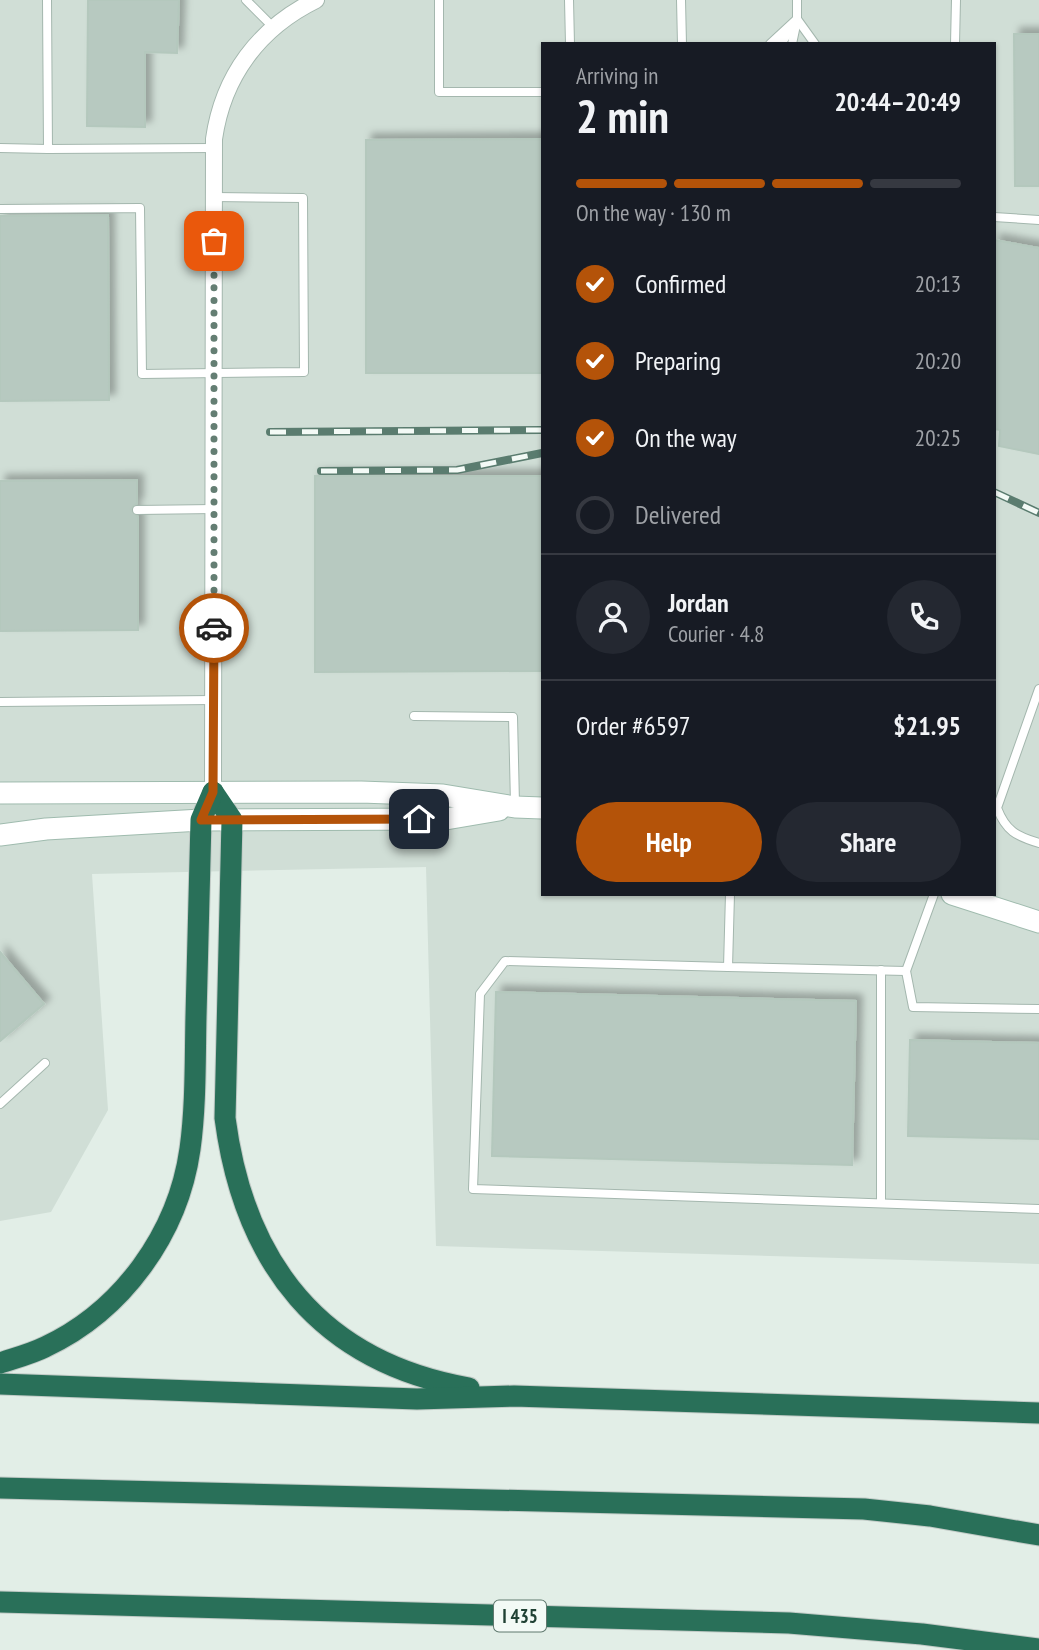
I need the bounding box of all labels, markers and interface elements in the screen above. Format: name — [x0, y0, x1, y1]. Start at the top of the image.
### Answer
text: Arriving in — [576, 61, 658, 90]
text: 20:44–20:49 — [834, 85, 961, 118]
text: 2 min — [576, 86, 669, 146]
text: On the way · 130 m — [576, 198, 731, 227]
pin — [184, 211, 244, 271]
icon: bag — [195, 222, 233, 260]
icon: check — [576, 265, 614, 303]
text: Confirmed — [635, 267, 726, 300]
text: 20:13 — [915, 269, 961, 298]
icon: check — [576, 342, 614, 380]
text: Preparing — [635, 344, 721, 377]
text: 20:20 — [915, 346, 961, 375]
icon: check — [576, 419, 614, 457]
text: On the way — [635, 421, 737, 454]
text: 20:25 — [915, 423, 961, 452]
text: Delivered — [635, 498, 721, 531]
button: person — [576, 580, 650, 654]
button: phone — [887, 580, 961, 654]
text: Jordan — [668, 586, 729, 619]
courier — [179, 593, 249, 663]
icon: car — [195, 609, 233, 647]
text: Courier · 4.8 — [668, 619, 764, 648]
text: Order #6597 — [576, 709, 691, 742]
text: $21.95 — [893, 709, 961, 742]
pin — [389, 789, 449, 849]
icon: home — [400, 800, 438, 838]
button: Help — [576, 802, 762, 882]
button: Share — [776, 802, 961, 882]
road number: I 435 — [494, 1600, 546, 1632]

